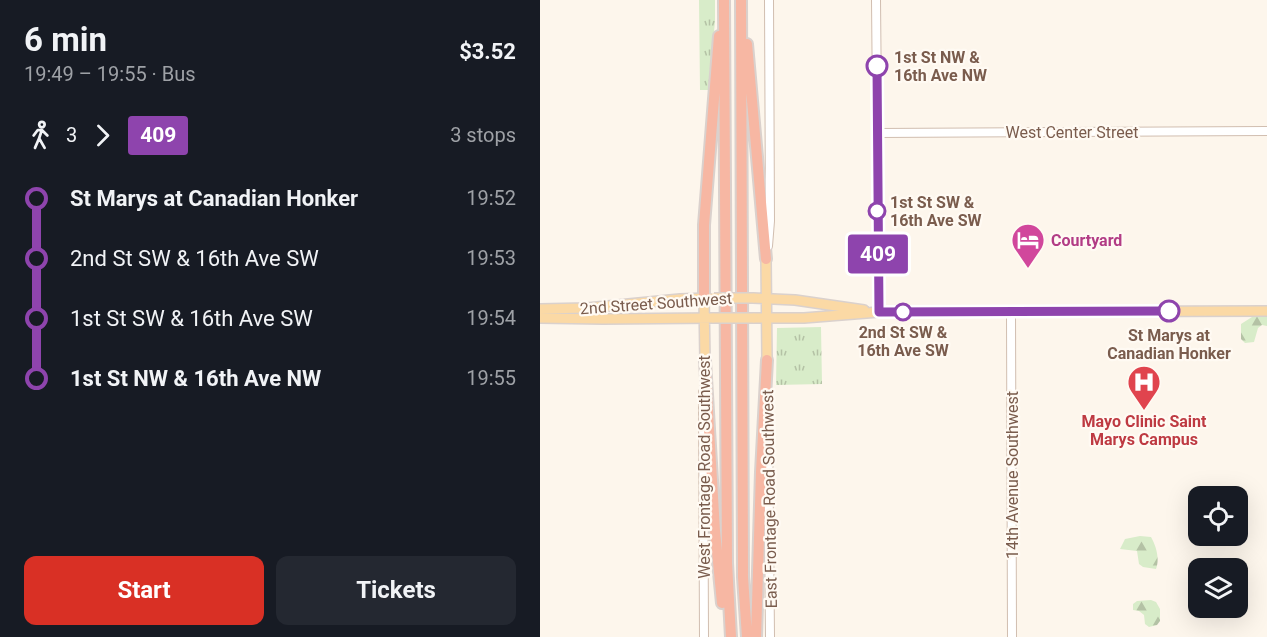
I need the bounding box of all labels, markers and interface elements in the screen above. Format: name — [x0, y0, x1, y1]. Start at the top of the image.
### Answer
text: 6 min — [24, 20, 107, 59]
text: $3.52 — [459, 39, 516, 64]
place label: 1st St NW & 16th Ave NW — [894, 48, 987, 85]
marker: 1st St NW & 16th Ave NW — [866, 55, 888, 77]
text: 19:49 – 19:55 · Bus — [24, 62, 196, 86]
icon: walk — [24, 119, 57, 152]
icon: forward — [86, 119, 119, 152]
text: 3 — [66, 123, 77, 147]
text: 409 — [140, 123, 176, 147]
text: 3 stops — [450, 123, 516, 147]
street label: West Center Street — [1006, 123, 1138, 142]
text: St Marys at Canadian Honker — [70, 186, 358, 211]
text: 19:52 — [466, 186, 516, 210]
place label: 1st St SW & 16th Ave SW — [890, 193, 982, 230]
marker: 1st St SW & 16th Ave SW — [868, 202, 886, 220]
hotel icon: Courtyard — [1010, 222, 1046, 269]
place label: Courtyard — [1051, 231, 1122, 250]
line badge: 409 — [844, 234, 912, 274]
text: 409 — [860, 242, 896, 266]
text: 2nd St SW & 16th Ave SW — [70, 246, 319, 271]
text: 19:53 — [466, 246, 516, 270]
street label: 2nd Street Southwest — [579, 289, 733, 318]
marker: St Marys at Canadian Honker — [1158, 300, 1180, 322]
marker: 2nd St SW & 16th Ave SW — [894, 303, 912, 321]
text: 1st St SW & 16th Ave SW — [70, 306, 313, 331]
text: 19:54 — [466, 306, 516, 330]
place label: 2nd St SW & 16th Ave SW — [857, 323, 949, 360]
place label: St Marys at Canadian Honker — [1107, 326, 1231, 363]
street label: West Frontage Road Southwest — [695, 355, 714, 579]
hospital icon: Mayo Clinic Saint Marys Campus — [1126, 364, 1162, 411]
text: 1st St NW & 16th Ave NW — [70, 366, 321, 391]
text: 19:55 — [466, 366, 516, 390]
street label: East Frontage Road Southwest — [758, 390, 781, 608]
street label: 14th Avenue Southwest — [1003, 391, 1022, 559]
place label: Mayo Clinic Saint Marys Campus — [1082, 412, 1207, 449]
map controls — [1188, 486, 1248, 618]
button: locate — [1188, 486, 1248, 546]
button: Start — [24, 556, 264, 625]
button: Tickets — [276, 556, 516, 625]
button: layers — [1188, 558, 1248, 618]

